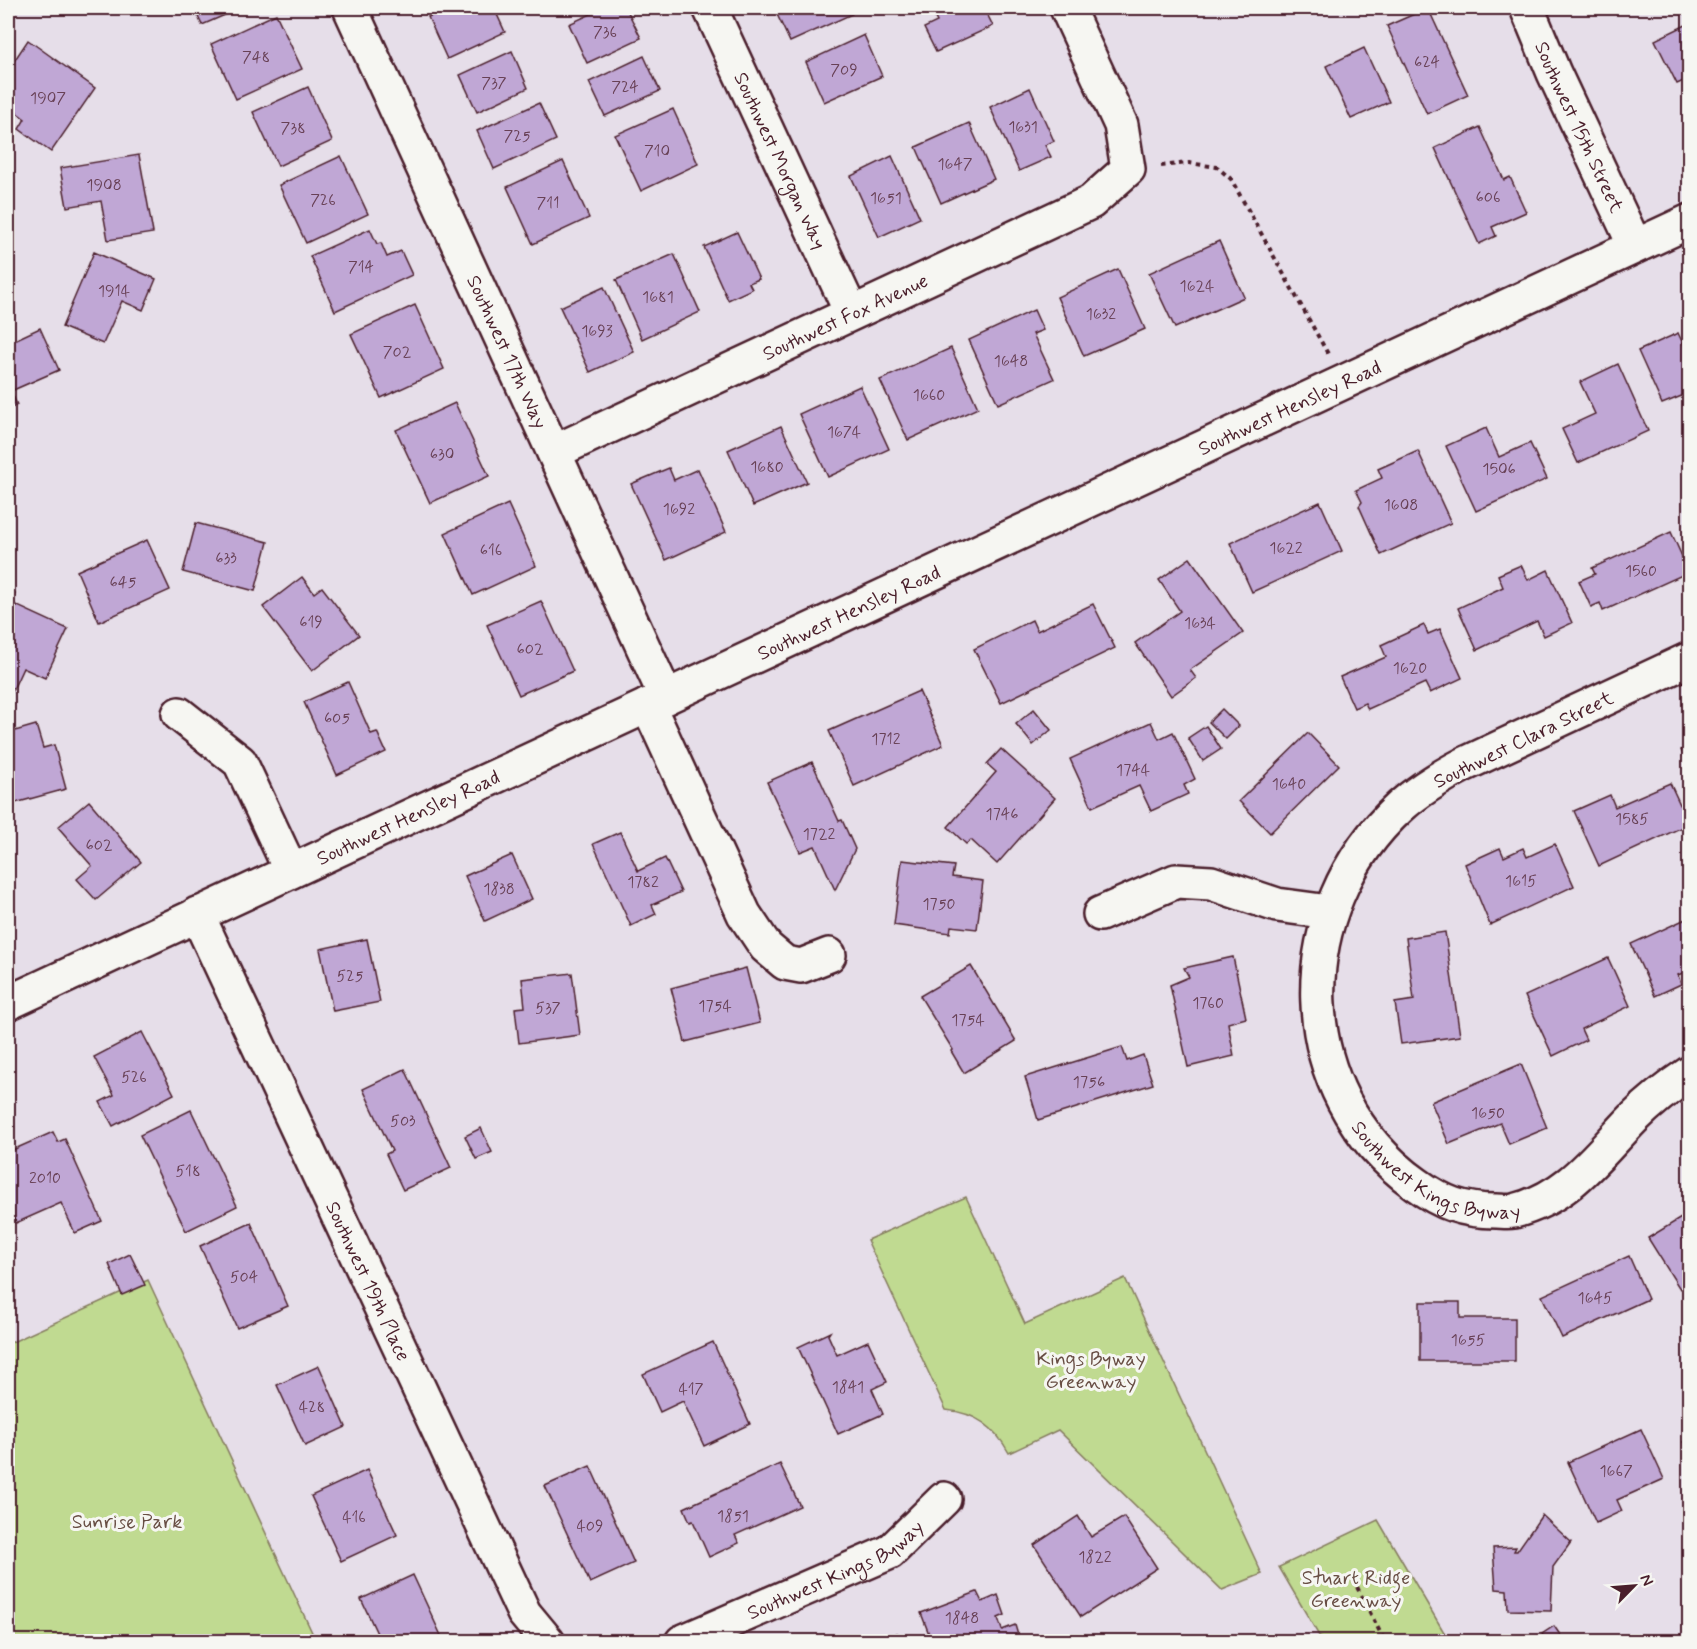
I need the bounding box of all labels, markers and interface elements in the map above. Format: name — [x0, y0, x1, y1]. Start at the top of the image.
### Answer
house number: 736 — [593, 22, 617, 43]
street label: Southwest 15th Street — [1527, 38, 1630, 218]
house number: 748 — [242, 47, 270, 68]
house number: 624 — [1414, 52, 1440, 73]
house number: 709 — [830, 60, 858, 81]
street label: Southwest Morgan Way — [727, 68, 832, 254]
house number: 737 — [481, 73, 507, 94]
house number: 724 — [611, 77, 639, 98]
house number: 1907 — [30, 88, 66, 109]
house number: 1631 — [1008, 117, 1038, 138]
house number: 738 — [280, 118, 306, 139]
house number: 725 — [503, 126, 531, 147]
house number: 710 — [644, 141, 670, 162]
house number: 1647 — [937, 154, 973, 175]
house number: 1908 — [86, 175, 122, 196]
house number: 606 — [1476, 187, 1500, 208]
house number: 1651 — [870, 188, 902, 209]
house number: 726 — [310, 190, 336, 211]
house number: 711 — [537, 193, 559, 214]
house number: 714 — [348, 257, 374, 278]
street label: Southwest Fox Avenue — [758, 268, 933, 368]
street label: Southwest 17th Way — [459, 271, 553, 433]
house number: 1624 — [1180, 276, 1214, 297]
house number: 1914 — [98, 281, 130, 302]
house number: 1681 — [642, 287, 674, 308]
house number: 1632 — [1086, 304, 1116, 325]
house number: 1693 — [581, 321, 613, 342]
house number: 702 — [383, 342, 412, 363]
house number: 1648 — [994, 351, 1028, 372]
street label: Southwest Hensley Road — [1194, 354, 1386, 463]
house number: 1660 — [913, 385, 945, 406]
house number: 1674 — [827, 422, 861, 443]
house number: 630 — [430, 444, 454, 465]
house number: 1680 — [750, 457, 784, 478]
house number: 1506 — [1482, 459, 1516, 480]
house number: 1608 — [1384, 495, 1418, 516]
house number: 1692 — [663, 499, 695, 520]
house number: 1622 — [1269, 538, 1303, 559]
house number: 616 — [480, 540, 502, 561]
house number: 633 — [215, 548, 237, 569]
street label: Southwest Hensley Road — [753, 559, 945, 668]
house number: 1560 — [1625, 561, 1657, 582]
house number: 645 — [110, 572, 136, 593]
house number: 619 — [299, 612, 323, 633]
house number: 1634 — [1184, 613, 1216, 634]
house number: 602 — [517, 639, 544, 660]
house number: 1620 — [1393, 658, 1427, 679]
street label: Southwest Clara Street — [1429, 685, 1618, 796]
house number: 605 — [324, 708, 350, 729]
house number: 1712 — [871, 729, 901, 750]
house number: 1744 — [1116, 760, 1150, 781]
street label: Southwest Hensley Road — [313, 764, 505, 873]
house number: 1640 — [1272, 774, 1306, 795]
house number: 1746 — [986, 804, 1018, 825]
house number: 1585 — [1615, 809, 1649, 830]
house number: 1722 — [803, 824, 835, 845]
house number: 602 — [86, 835, 113, 856]
house number: 1615 — [1505, 871, 1537, 892]
house number: 1782 — [627, 872, 659, 893]
house number: 1838 — [483, 879, 515, 900]
house number: 1750 — [922, 894, 956, 915]
house number: 525 — [337, 966, 364, 987]
house number: 1760 — [1192, 993, 1224, 1014]
house number: 1754 — [698, 996, 732, 1017]
house number: 537 — [535, 998, 561, 1019]
house number: 1754 — [951, 1010, 985, 1031]
house number: 526 — [121, 1067, 147, 1088]
house number: 1756 — [1073, 1072, 1105, 1093]
house number: 1650 — [1471, 1103, 1505, 1124]
house number: 503 — [390, 1111, 416, 1132]
street label: Southwest Kings Byway — [1344, 1116, 1524, 1227]
house number: 518 — [175, 1161, 201, 1182]
house number: 2010 — [29, 1168, 61, 1189]
street label: Southwest 19th Place — [318, 1197, 416, 1366]
house number: 504 — [230, 1267, 258, 1288]
house number: 1645 — [1577, 1288, 1613, 1309]
house number: 1655 — [1451, 1330, 1485, 1351]
park label: Kings Byway Greenway — [1036, 1346, 1146, 1396]
house number: 1841 — [832, 1377, 864, 1398]
house number: 417 — [678, 1379, 704, 1400]
house number: 428 — [299, 1397, 325, 1418]
house number: 1667 — [1599, 1461, 1633, 1482]
house number: 1851 — [717, 1506, 749, 1527]
house number: 416 — [342, 1507, 366, 1528]
park label: Sunrise Park — [72, 1509, 182, 1536]
street label: Southwest Kings Byway — [743, 1514, 930, 1627]
house number: 409 — [577, 1516, 603, 1537]
house number: 1822 — [1078, 1547, 1112, 1568]
north arrow — [1604, 1556, 1664, 1616]
park label: Stuart Ridge Greenway — [1302, 1565, 1410, 1615]
text: N — [1634, 1571, 1658, 1590]
house number: 1848 — [945, 1608, 979, 1629]

